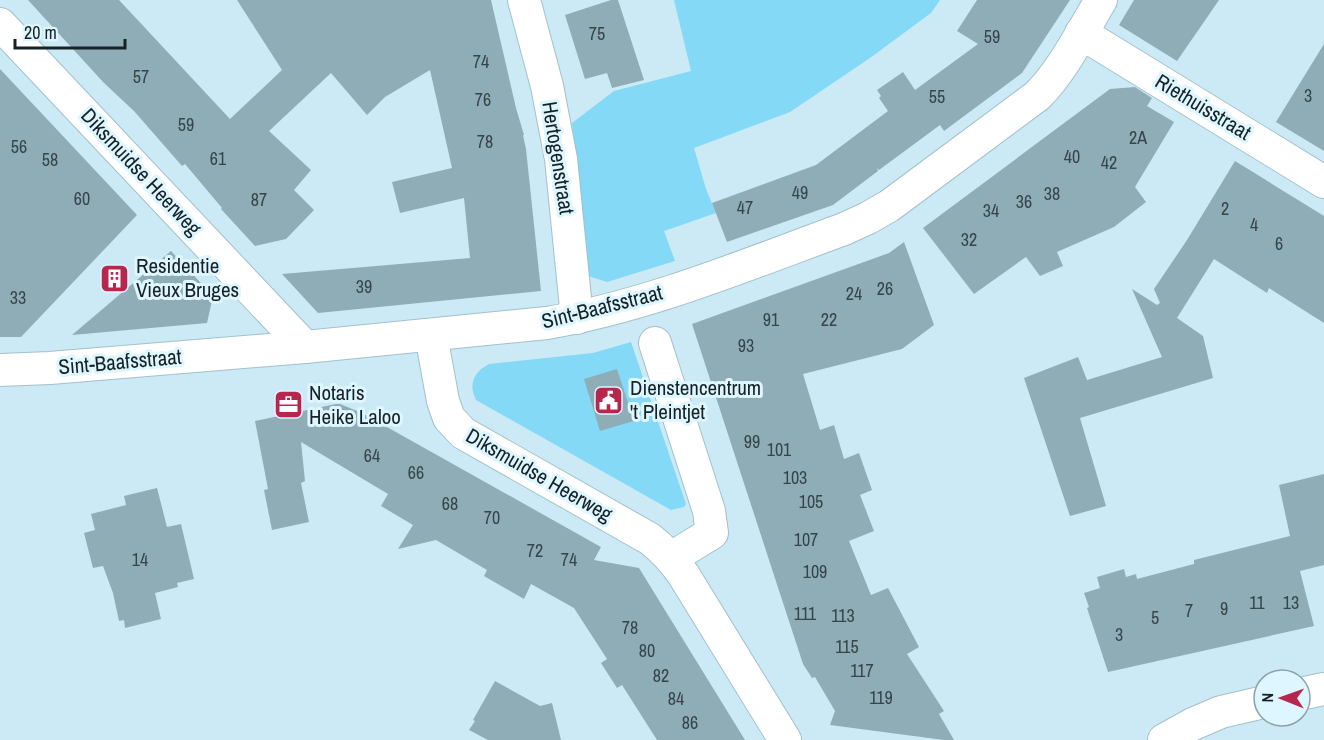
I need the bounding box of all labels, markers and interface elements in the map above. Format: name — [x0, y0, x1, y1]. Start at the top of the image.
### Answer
scale bar — [15, 12, 124, 50]
text: 20 m — [24, 20, 57, 45]
house number: 75 — [589, 21, 605, 46]
house number: 59 — [984, 24, 1000, 49]
house number: 74 — [473, 49, 489, 74]
house number: 57 — [133, 64, 149, 89]
street label: Riethuisstraat — [1150, 67, 1257, 147]
house number: 3 — [1304, 83, 1312, 108]
house number: 55 — [929, 84, 945, 109]
house number: 76 — [475, 87, 491, 112]
street label: Hertogenstraat — [535, 99, 582, 217]
street label: Diksmuidse Heerweg — [75, 102, 208, 242]
house number: 59 — [178, 112, 194, 137]
house number: 2A — [1129, 125, 1147, 150]
house number: 78 — [477, 129, 493, 154]
house number: 56 — [11, 134, 27, 159]
house number: 40 — [1064, 144, 1080, 169]
house number: 61 — [210, 146, 227, 171]
house number: 58 — [42, 147, 58, 172]
house number: 42 — [1101, 150, 1117, 175]
house number: 49 — [792, 180, 808, 205]
house number: 38 — [1044, 181, 1060, 206]
house number: 60 — [74, 186, 90, 211]
house number: 87 — [251, 187, 267, 212]
house number: 36 — [1016, 189, 1032, 214]
house number: 47 — [737, 195, 753, 220]
house number: 2 — [1221, 196, 1229, 221]
house number: 34 — [983, 198, 999, 223]
house number: 4 — [1250, 212, 1258, 237]
house number: 32 — [961, 227, 977, 252]
house number: 6 — [1275, 231, 1283, 256]
place label: Residentie Vieux Bruges — [136, 251, 239, 304]
building icon: Residentie Vieux Bruges — [99, 262, 131, 294]
house number: 39 — [356, 274, 372, 299]
house number: 26 — [877, 276, 893, 301]
street label: Sint-Baafsstraat — [538, 277, 665, 336]
house number: 24 — [846, 281, 862, 306]
house number: 33 — [10, 285, 26, 310]
house number: 91 — [763, 307, 780, 332]
house number: 22 — [821, 307, 837, 332]
house number: 93 — [738, 333, 754, 358]
street label: Sint-Baafsstraat — [57, 342, 183, 381]
place label: Dienstencentrum 't Pleintjet — [630, 373, 761, 426]
place label: Notaris Heike Laloo — [309, 378, 401, 431]
public building icon: Dienstencentrum 't Pleintjet — [593, 384, 625, 416]
office icon: Notaris Heike Laloo — [272, 389, 304, 421]
street label: Diksmuidse Heerweg — [461, 421, 618, 528]
house number: 99 — [744, 429, 760, 454]
house number: 101 — [767, 437, 792, 462]
house number: 64 — [364, 443, 380, 468]
house number: 66 — [408, 460, 424, 485]
house number: 103 — [783, 465, 807, 490]
house number: 105 — [799, 489, 823, 514]
house number: 68 — [442, 491, 458, 516]
house number: 70 — [484, 505, 500, 530]
house number: 107 — [794, 527, 818, 552]
house number: 72 — [527, 538, 543, 563]
house number: 14 — [132, 547, 148, 572]
house number: 74 — [561, 547, 577, 572]
house number: 109 — [803, 559, 827, 584]
house number: 11 — [1249, 590, 1265, 615]
house number: 13 — [1283, 590, 1299, 615]
house number: 9 — [1220, 596, 1228, 621]
house number: 7 — [1185, 598, 1193, 623]
house number: 111 — [794, 601, 817, 626]
house number: 113 — [831, 603, 855, 628]
house number: 5 — [1151, 605, 1159, 630]
house number: 78 — [622, 615, 638, 640]
house number: 3 — [1115, 622, 1123, 647]
house number: 115 — [835, 634, 859, 659]
house number: 80 — [639, 638, 655, 663]
house number: 117 — [850, 658, 874, 683]
house number: 82 — [653, 663, 669, 688]
north arrow — [1252, 668, 1312, 728]
house number: 119 — [869, 685, 893, 710]
house number: 84 — [668, 686, 684, 711]
text: N — [1256, 693, 1278, 703]
house number: 86 — [682, 710, 698, 735]

